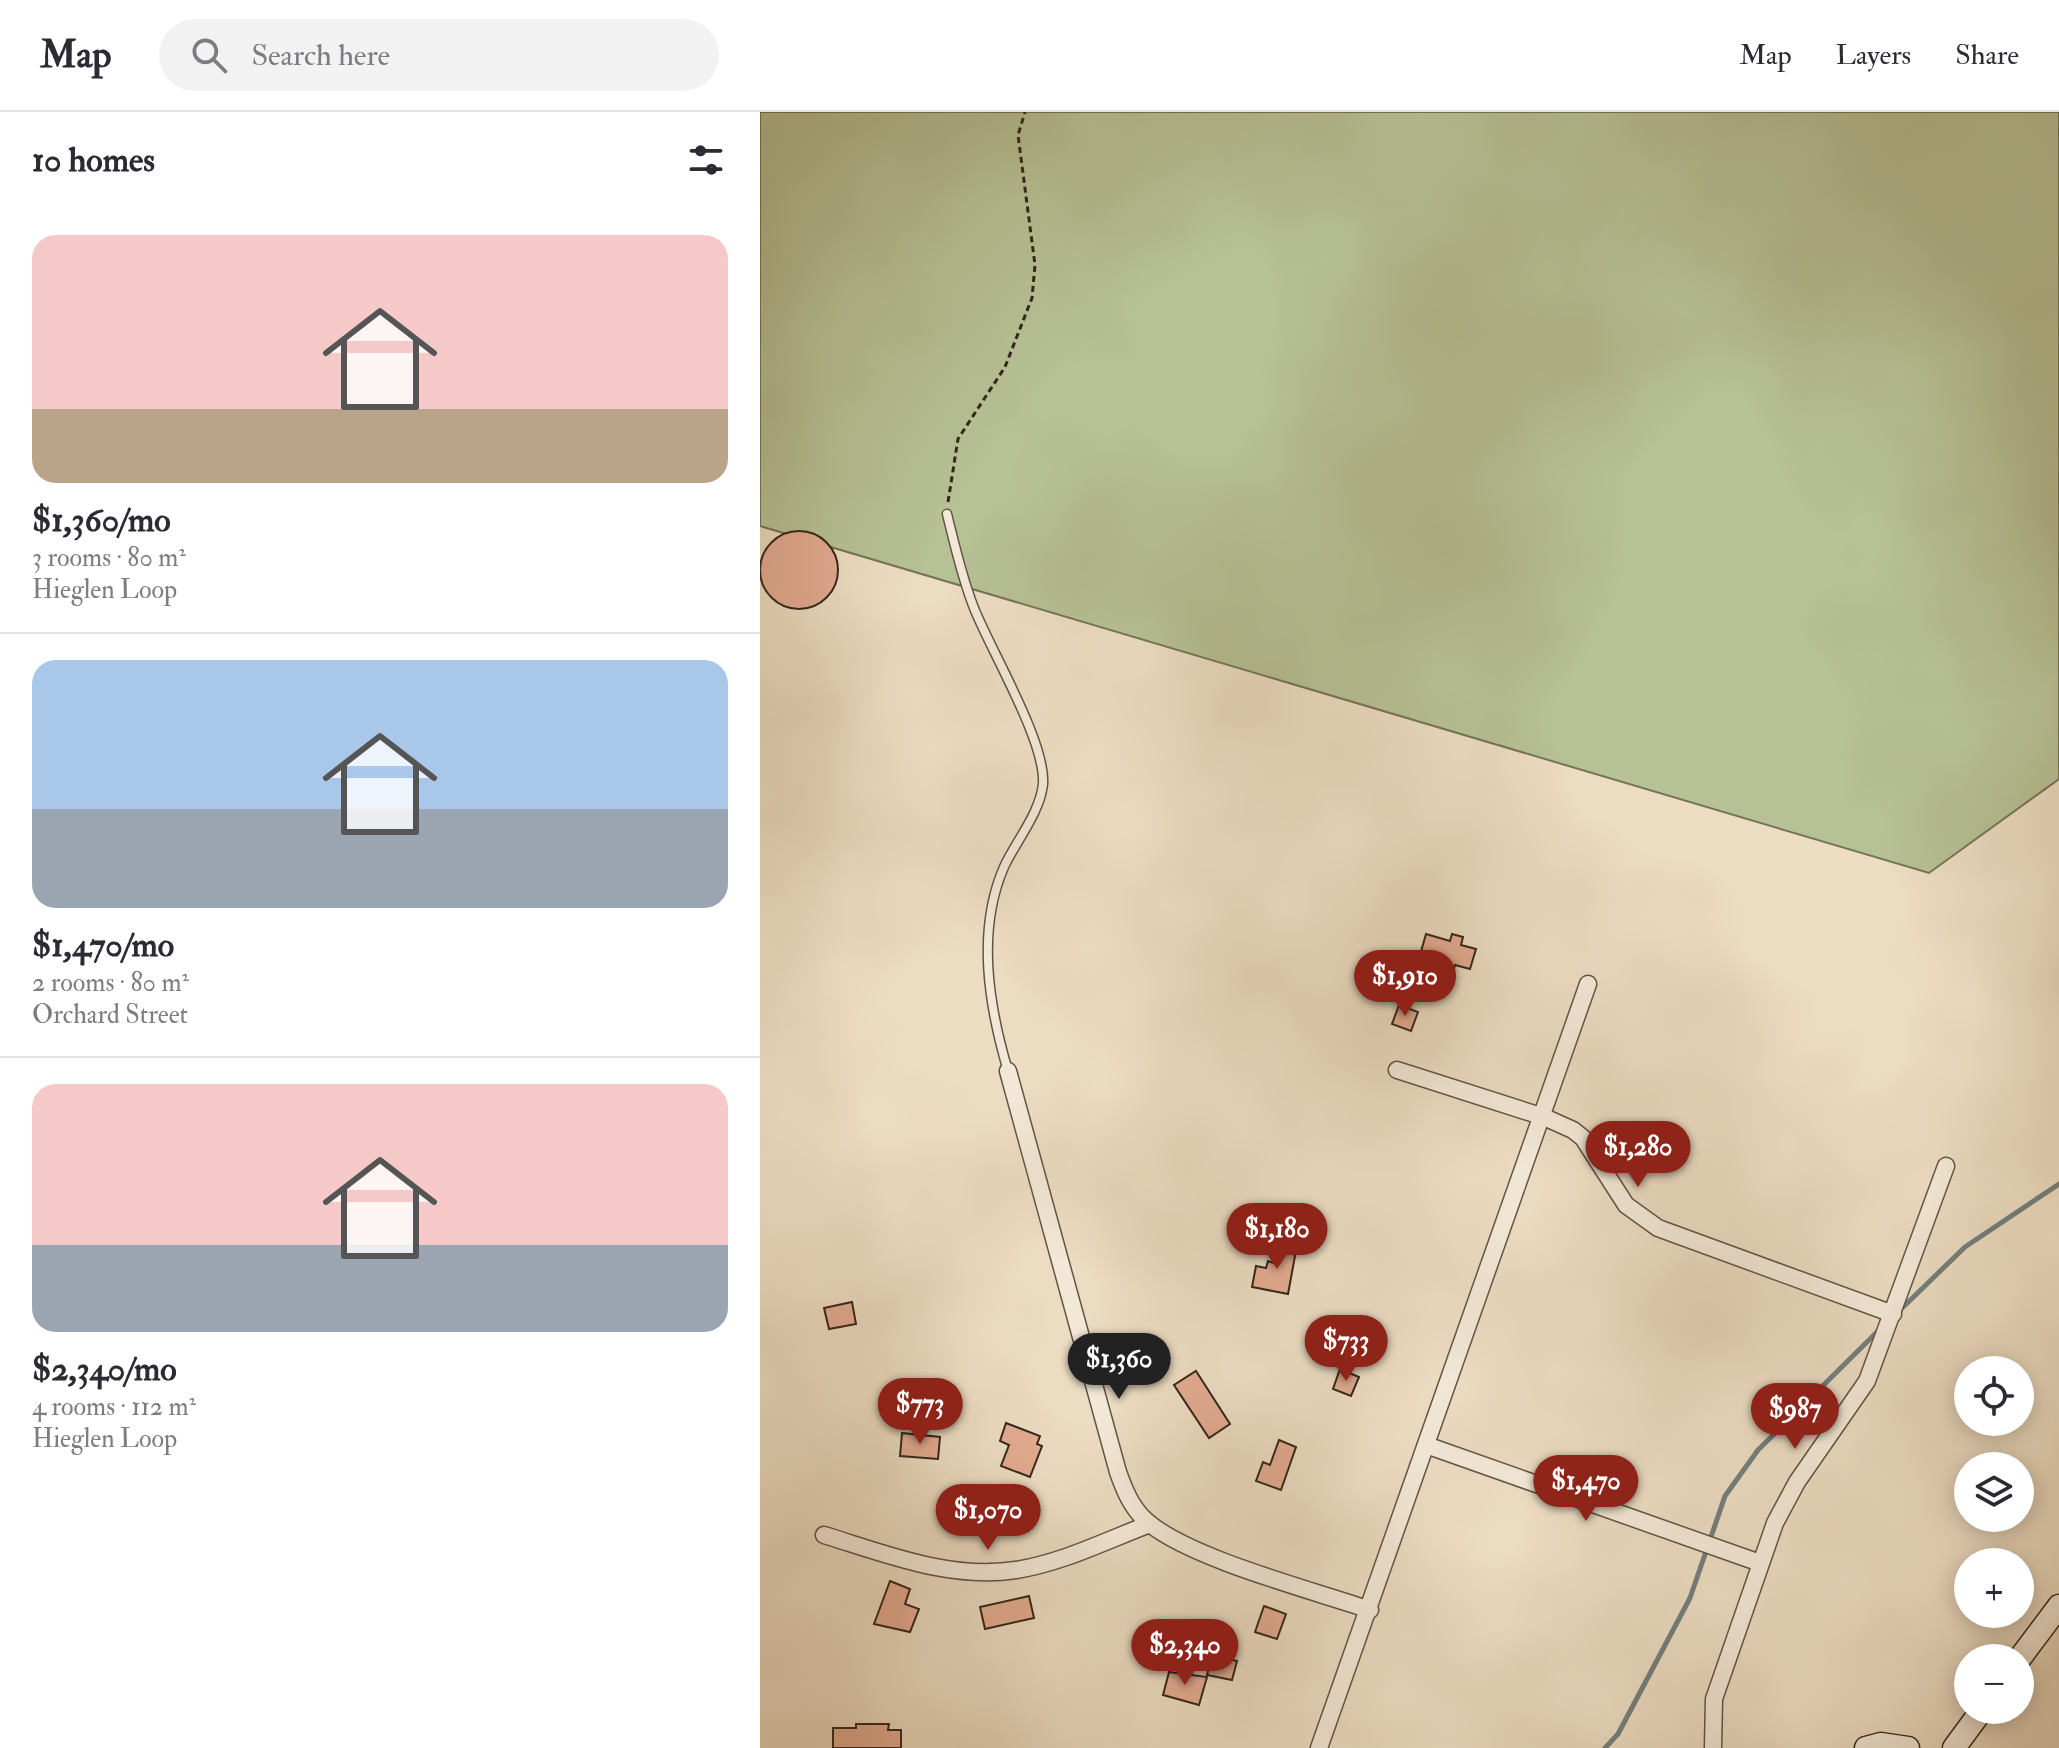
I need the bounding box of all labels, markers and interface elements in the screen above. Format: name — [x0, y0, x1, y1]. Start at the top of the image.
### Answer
search box — [159, 19, 719, 91]
text: Map — [40, 31, 111, 79]
icon: search — [187, 33, 231, 77]
text: Search here — [251, 37, 390, 74]
text: Map — [1739, 38, 1792, 73]
text: Layers — [1836, 38, 1911, 73]
text: Share — [1955, 38, 2019, 73]
icon: filters — [684, 138, 728, 182]
text: 10 homes — [32, 139, 155, 182]
icon: home — [308, 287, 452, 431]
text: $1,360/mo — [32, 499, 171, 542]
text: 3 rooms · 80 m² — [32, 542, 186, 574]
text: Hieglen Loop — [32, 574, 177, 606]
icon: home — [308, 712, 452, 856]
text: $1,470/mo — [32, 924, 174, 967]
pin: $1,910 — [1340, 950, 1470, 1018]
text: $1,910 — [1372, 960, 1438, 992]
text: 2 rooms · 80 m² — [32, 967, 189, 999]
text: Orchard Street — [32, 999, 188, 1031]
pin: $1,280 — [1573, 1121, 1703, 1189]
text: $1,280 — [1604, 1131, 1672, 1163]
icon: home — [308, 1136, 452, 1280]
pin: $1,180 — [1212, 1203, 1342, 1271]
text: $1,180 — [1245, 1213, 1310, 1245]
pin: $733 — [1299, 1315, 1393, 1383]
text: $733 — [1323, 1325, 1369, 1357]
pin: $1,360 — [1054, 1333, 1184, 1401]
text: $1,360 — [1086, 1343, 1152, 1375]
text: $2,340/mo — [32, 1348, 177, 1391]
map controls — [1954, 1356, 2034, 1724]
button: locate — [1954, 1356, 2034, 1436]
pin: $773 — [873, 1378, 967, 1446]
pin: $987 — [1748, 1383, 1842, 1451]
text: $773 — [896, 1388, 944, 1420]
text: 4 rooms · 112 m² — [32, 1391, 196, 1423]
text: $987 — [1769, 1393, 1821, 1425]
text: Hieglen Loop — [32, 1423, 177, 1455]
button: layers — [1954, 1452, 2034, 1532]
pin: $1,470 — [1521, 1455, 1651, 1523]
text: $1,470 — [1551, 1465, 1621, 1497]
pin: $1,070 — [923, 1484, 1053, 1552]
text: $1,070 — [954, 1494, 1022, 1526]
button: + — [1954, 1548, 2034, 1628]
pin: $2,340 — [1120, 1619, 1250, 1687]
text: $2,340 — [1149, 1629, 1221, 1661]
button: − — [1954, 1644, 2034, 1724]

